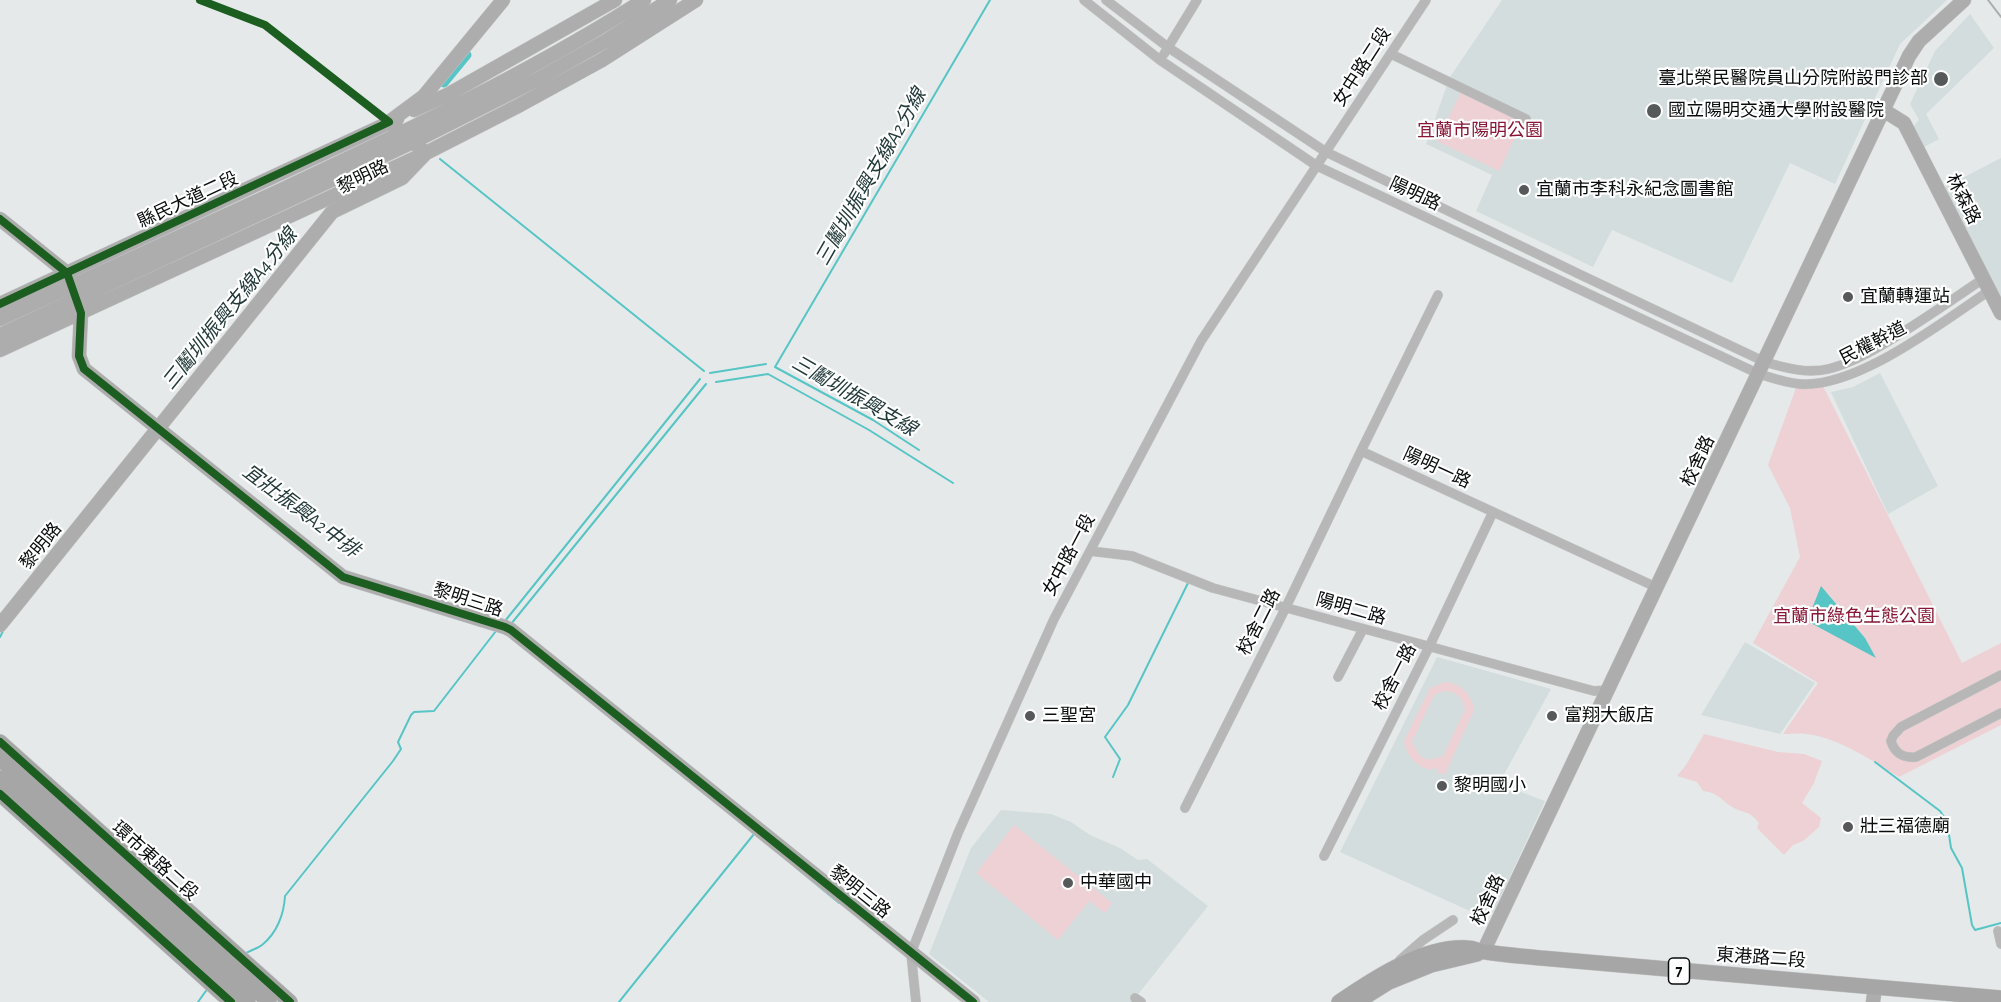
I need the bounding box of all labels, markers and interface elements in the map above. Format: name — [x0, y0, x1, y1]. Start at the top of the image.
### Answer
street label: 女中路二段 — [1328, 23, 1396, 111]
place label: 臺北榮民醫院員山分院附設門診部 — [1658, 68, 1928, 90]
marker: 臺北榮民醫院員山分院附設門診部 — [1932, 70, 1950, 88]
water label: 三鬮圳振興支線A2分線 — [811, 84, 931, 270]
place label: 國立陽明交通大學附設醫院 — [1668, 100, 1884, 122]
marker: 國立陽明交通大學附設醫院 — [1645, 102, 1663, 120]
park label: 宜蘭市陽明公園 — [1417, 120, 1543, 142]
street label: 黎明路 — [334, 155, 392, 199]
street label: 縣民大道二段 — [134, 167, 242, 233]
street label: 林森路 — [1941, 170, 1985, 228]
street label: 陽明路 — [1386, 173, 1444, 215]
place label: 宜蘭市李科永紀念圖書館 — [1536, 179, 1734, 201]
marker: 宜蘭市李科永紀念圖書館 — [1517, 183, 1531, 197]
water label: 三鬮圳振興支線A4分線 — [158, 224, 302, 394]
place label: 宜蘭轉運站 — [1860, 286, 1950, 308]
marker: 宜蘭轉運站 — [1841, 290, 1855, 304]
street label: 民權幹道 — [1836, 317, 1910, 369]
water label: 三鬮圳振興支線 — [787, 351, 921, 441]
street label: 校舍路 — [1677, 432, 1719, 490]
street label: 陽明一路 — [1400, 443, 1474, 493]
water label: 宜壯振興A2中排 — [238, 459, 364, 563]
street label: 女中路一段 — [1038, 510, 1100, 600]
street label: 黎明路 — [16, 518, 66, 574]
street label: 黎明三路 — [430, 579, 506, 621]
street label: 校舍二路 — [1233, 585, 1285, 659]
street label: 陽明二路 — [1313, 589, 1389, 629]
park label: 宜蘭市綠色生態公園 — [1773, 606, 1935, 628]
street label: 校舍一路 — [1369, 640, 1421, 714]
place label: 三聖宮 — [1042, 705, 1096, 727]
place label: 富翔大飯店 — [1564, 705, 1654, 727]
marker: 三聖宮 — [1023, 709, 1037, 723]
marker: 富翔大飯店 — [1545, 709, 1559, 723]
place label: 黎明國小 — [1454, 775, 1526, 797]
marker: 黎明國小 — [1435, 779, 1449, 793]
place label: 壯三福德廟 — [1860, 816, 1950, 838]
street label: 環市東路二段 — [108, 817, 202, 905]
marker: 壯三福德廟 — [1841, 820, 1855, 834]
street label: 黎明三路 — [825, 861, 895, 923]
street label: 校舍路 — [1467, 871, 1509, 929]
place label: 中華國中 — [1080, 872, 1152, 894]
marker: 中華國中 — [1061, 876, 1075, 890]
street label: 東港路二段 — [1715, 944, 1807, 972]
road number: 7 — [1668, 958, 1690, 984]

